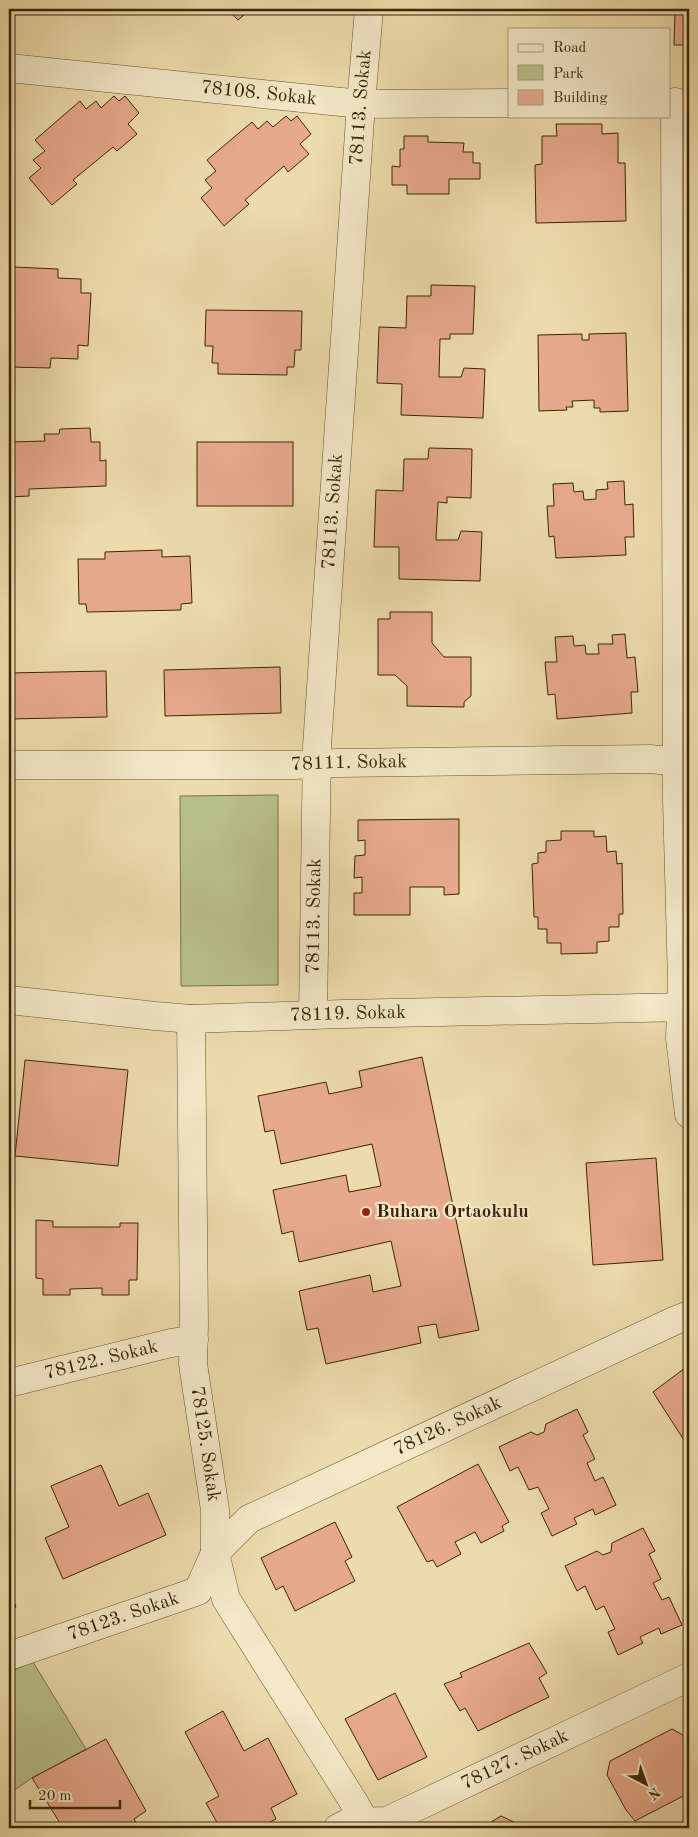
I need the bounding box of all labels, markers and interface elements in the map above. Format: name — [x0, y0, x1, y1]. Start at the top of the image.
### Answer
legend — [508, 28, 670, 118]
text: Road — [553, 41, 587, 56]
street label: 78113. Sokak — [347, 49, 375, 166]
text: Park — [553, 67, 584, 82]
street label: 78108. Sokak — [200, 78, 318, 109]
text: Building — [553, 91, 608, 106]
street label: 78113. Sokak — [320, 453, 347, 570]
street label: 78111. Sokak — [290, 753, 407, 775]
street label: 78113. Sokak — [304, 858, 325, 974]
street label: 78119. Sokak — [290, 1003, 406, 1025]
place label: Buhara Ortaokulu — [376, 1203, 529, 1222]
marker: Buhara Ortaokulu — [360, 1206, 372, 1218]
street label: 78122. Sokak — [43, 1337, 160, 1383]
street label: 78125. Sokak — [187, 1385, 223, 1503]
street label: 78126. Sokak — [391, 1393, 505, 1459]
street label: 78123. Sokak — [65, 1589, 182, 1645]
street label: 78127. Sokak — [458, 1726, 571, 1794]
north arrow — [620, 1760, 670, 1810]
scale bar — [30, 1777, 120, 1809]
text: N — [645, 1784, 663, 1802]
text: 20 m — [38, 1789, 72, 1804]

